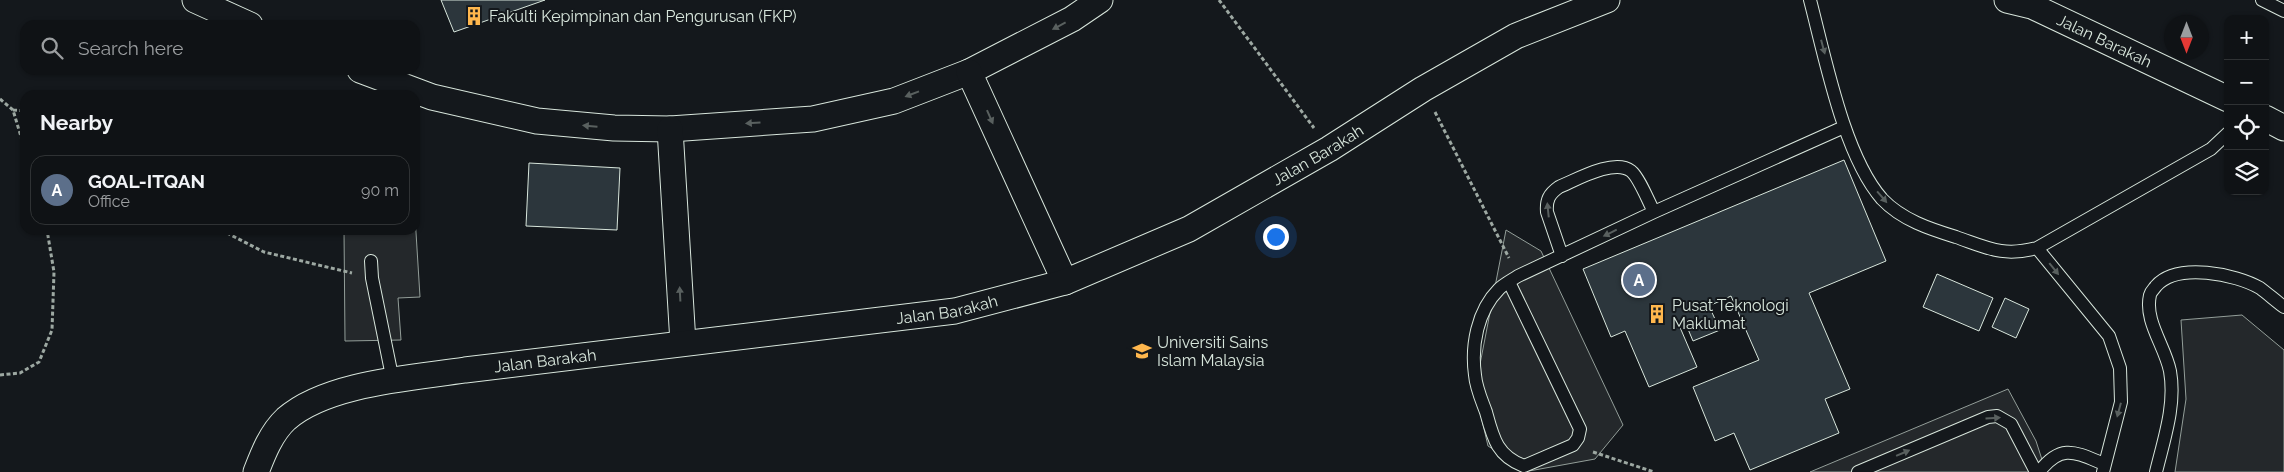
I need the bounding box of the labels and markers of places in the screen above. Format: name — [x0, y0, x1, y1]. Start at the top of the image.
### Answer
building icon: Fakulti Kepimpinan dan Pengurusan (FKP) — [463, 5, 485, 27]
place label: Fakulti Kepimpinan dan Pengurusan (FKP) — [489, 7, 797, 26]
pin: A — [1623, 261, 1655, 299]
place label: Pusat Teknologi Maklumat — [1672, 296, 1789, 333]
building icon: Pusat Teknologi Maklumat — [1646, 303, 1668, 325]
place label: Universiti Sains Islam Malaysia — [1157, 333, 1268, 370]
school or university icon: Universiti Sains Islam Malaysia — [1131, 340, 1153, 362]

